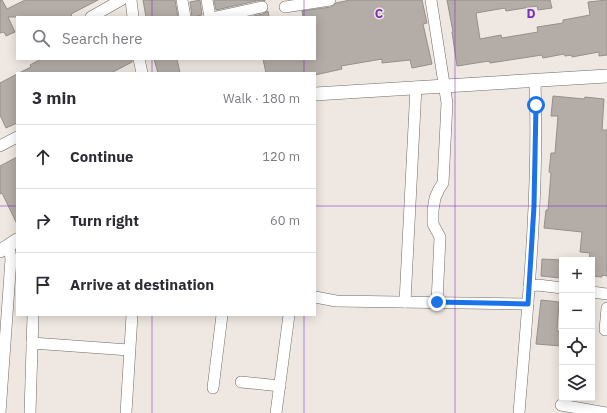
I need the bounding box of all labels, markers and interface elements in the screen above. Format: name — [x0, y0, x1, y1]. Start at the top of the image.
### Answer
text: C — [375, 5, 384, 22]
text: D — [526, 5, 536, 22]
search box — [16, 16, 316, 60]
icon: search — [30, 27, 52, 49]
text: Search here — [62, 29, 142, 48]
text: 3 min — [32, 87, 76, 109]
text: Walk · 180 m — [223, 90, 300, 107]
route start — [527, 96, 545, 114]
icon: ahead — [32, 146, 54, 168]
text: Continue — [70, 147, 134, 166]
text: 120 m — [262, 148, 300, 165]
icon: right — [32, 210, 54, 232]
text: Turn right — [70, 211, 139, 230]
text: 60 m — [270, 212, 300, 229]
map controls — [559, 257, 595, 401]
button: + — [559, 257, 595, 293]
icon: arrive — [32, 274, 54, 296]
text: Arrive at destination — [70, 275, 214, 294]
route end — [428, 293, 446, 311]
button: − — [559, 293, 595, 329]
button: locate — [559, 329, 595, 365]
button: layers — [559, 365, 595, 401]

